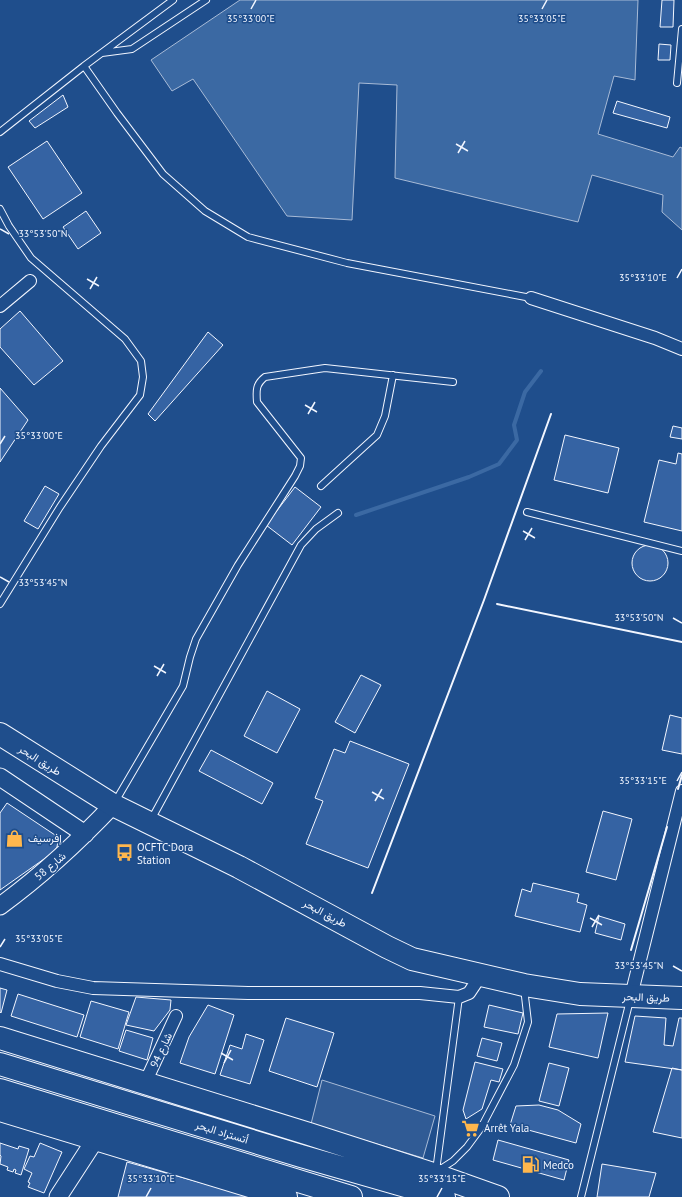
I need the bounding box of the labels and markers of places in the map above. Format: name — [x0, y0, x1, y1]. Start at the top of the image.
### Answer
shop icon: إفرسيف — [5, 828, 25, 848]
place label: إفرسيف — [28, 831, 62, 845]
place label: OCFTC Dora Station — [137, 840, 193, 867]
bus stop icon: OCFTC Dora Station — [114, 843, 134, 863]
supermarket icon: Arrêt Yala — [461, 1118, 481, 1138]
place label: Arrêt Yala — [484, 1121, 529, 1135]
fuel station icon: Medco — [520, 1155, 540, 1175]
place label: Medco — [543, 1158, 574, 1172]

